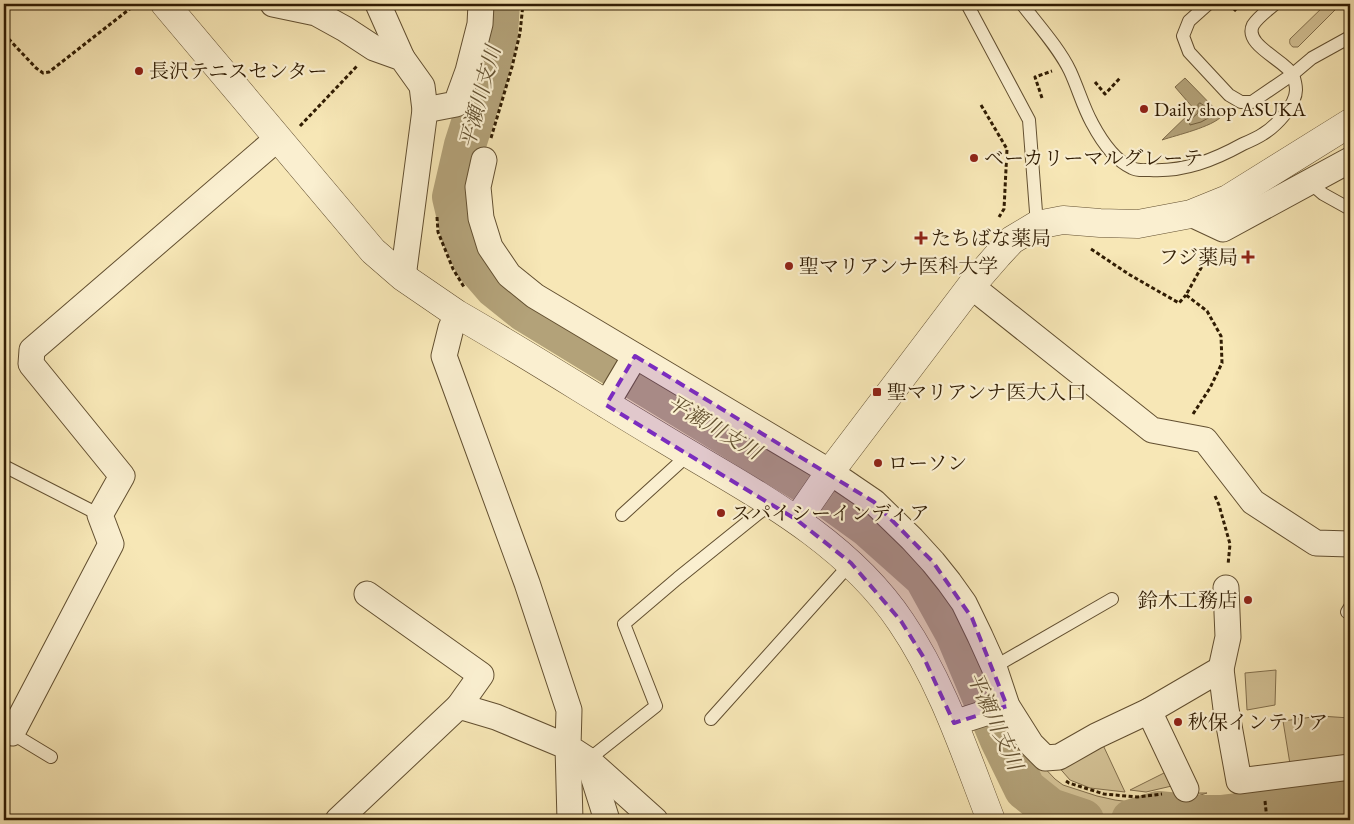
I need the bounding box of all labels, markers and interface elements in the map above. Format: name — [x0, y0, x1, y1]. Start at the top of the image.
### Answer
water label: 平瀬川支川 — [453, 41, 507, 151]
place label: 長沢テニスセンター — [149, 58, 327, 84]
marker: 長沢テニスセンター — [133, 65, 145, 77]
place label: Daily shop ASUKA — [1154, 96, 1306, 122]
marker: Daily shop ASUKA — [1138, 103, 1150, 115]
place label: ベーカリーマルグレーテ — [984, 145, 1203, 171]
marker: ベーカリーマルグレーテ — [968, 152, 980, 164]
place label: たちばな薬局 — [931, 225, 1051, 251]
marker: たちばな薬局 — [915, 232, 927, 244]
place label: フジ薬局 — [1159, 244, 1238, 270]
marker: フジ薬局 — [1242, 251, 1254, 263]
place label: 聖マリアンナ医科大学 — [799, 253, 998, 279]
marker: 聖マリアンナ医科大学 — [783, 260, 795, 272]
place label: 聖マリアンナ医大入口 — [887, 379, 1086, 405]
marker: 聖マリアンナ医大入口 — [871, 386, 883, 398]
water label: 平瀬川支川 — [662, 388, 768, 466]
place label: ローソン — [888, 450, 967, 476]
marker: ローソン — [872, 457, 884, 469]
place label: スパイシーインディア — [731, 500, 929, 526]
marker: スパイシーインディア — [715, 507, 727, 519]
place label: 鈴木工務店 — [1138, 587, 1238, 613]
marker: 鈴木工務店 — [1242, 594, 1254, 606]
water label: 平瀬川支川 — [962, 667, 1030, 776]
place label: 秋保インテリア — [1188, 709, 1328, 735]
marker: 秋保インテリア — [1172, 716, 1184, 728]

